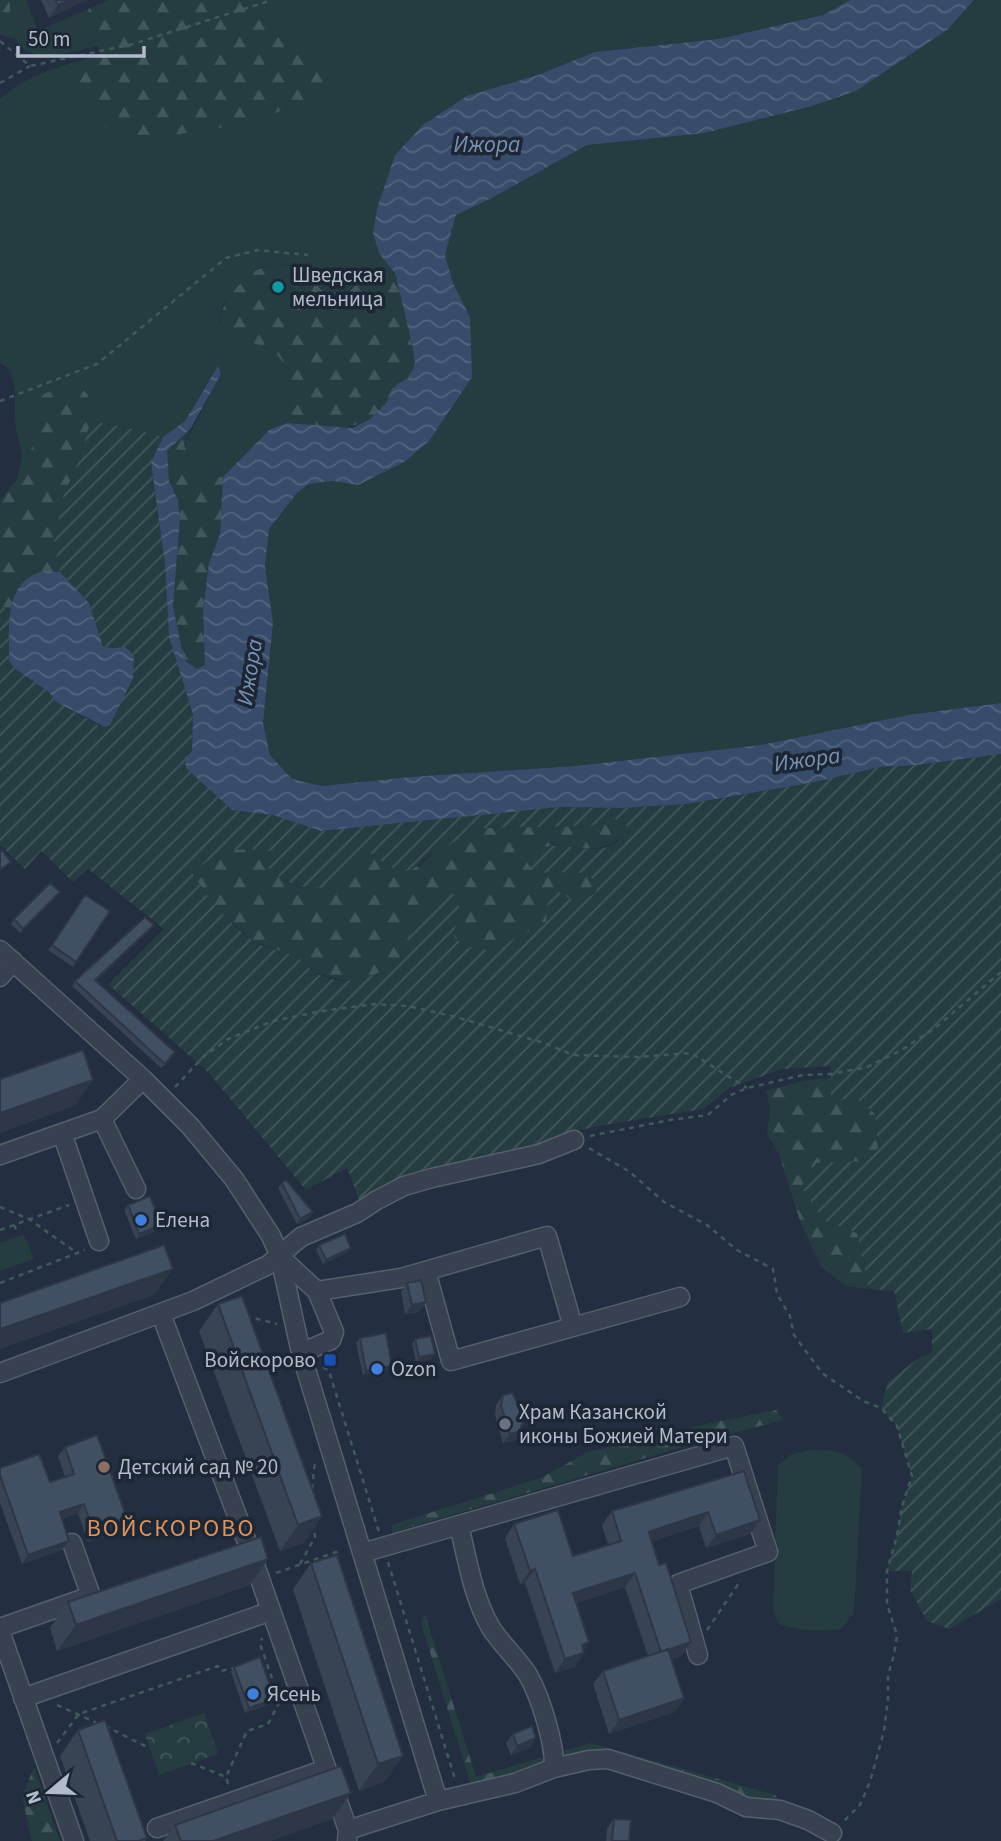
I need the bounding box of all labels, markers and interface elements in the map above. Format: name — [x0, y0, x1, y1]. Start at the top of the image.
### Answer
scale bar — [18, 14, 144, 58]
text: 50 m — [28, 24, 70, 54]
water label: Ижора — [454, 128, 520, 161]
place label: Шведская мельница — [292, 260, 384, 314]
marker: Шведская мельница — [270, 279, 286, 295]
water label: Ижора — [228, 636, 271, 708]
water label: Ижора — [772, 739, 842, 780]
place label: Елена — [155, 1205, 210, 1235]
marker: Елена — [133, 1212, 149, 1228]
place label: Войскорово — [204, 1345, 316, 1375]
marker: Войскорово — [322, 1352, 338, 1368]
place label: Ozon — [391, 1354, 436, 1384]
marker: Ozon — [369, 1361, 385, 1377]
place label: Храм Казанской иконы Божией Матери — [519, 1397, 728, 1451]
marker: Храм Казанской иконы Божией Матери — [497, 1416, 513, 1432]
place label: Детский сад № 20 — [118, 1452, 278, 1482]
marker: Детский сад № 20 — [96, 1459, 112, 1475]
district label: ВОЙСКОРОВО — [87, 1511, 255, 1546]
place label: Ясень — [267, 1679, 321, 1709]
marker: Ясень — [245, 1686, 261, 1702]
north arrow — [14, 1757, 84, 1827]
text: N — [20, 1787, 49, 1807]

